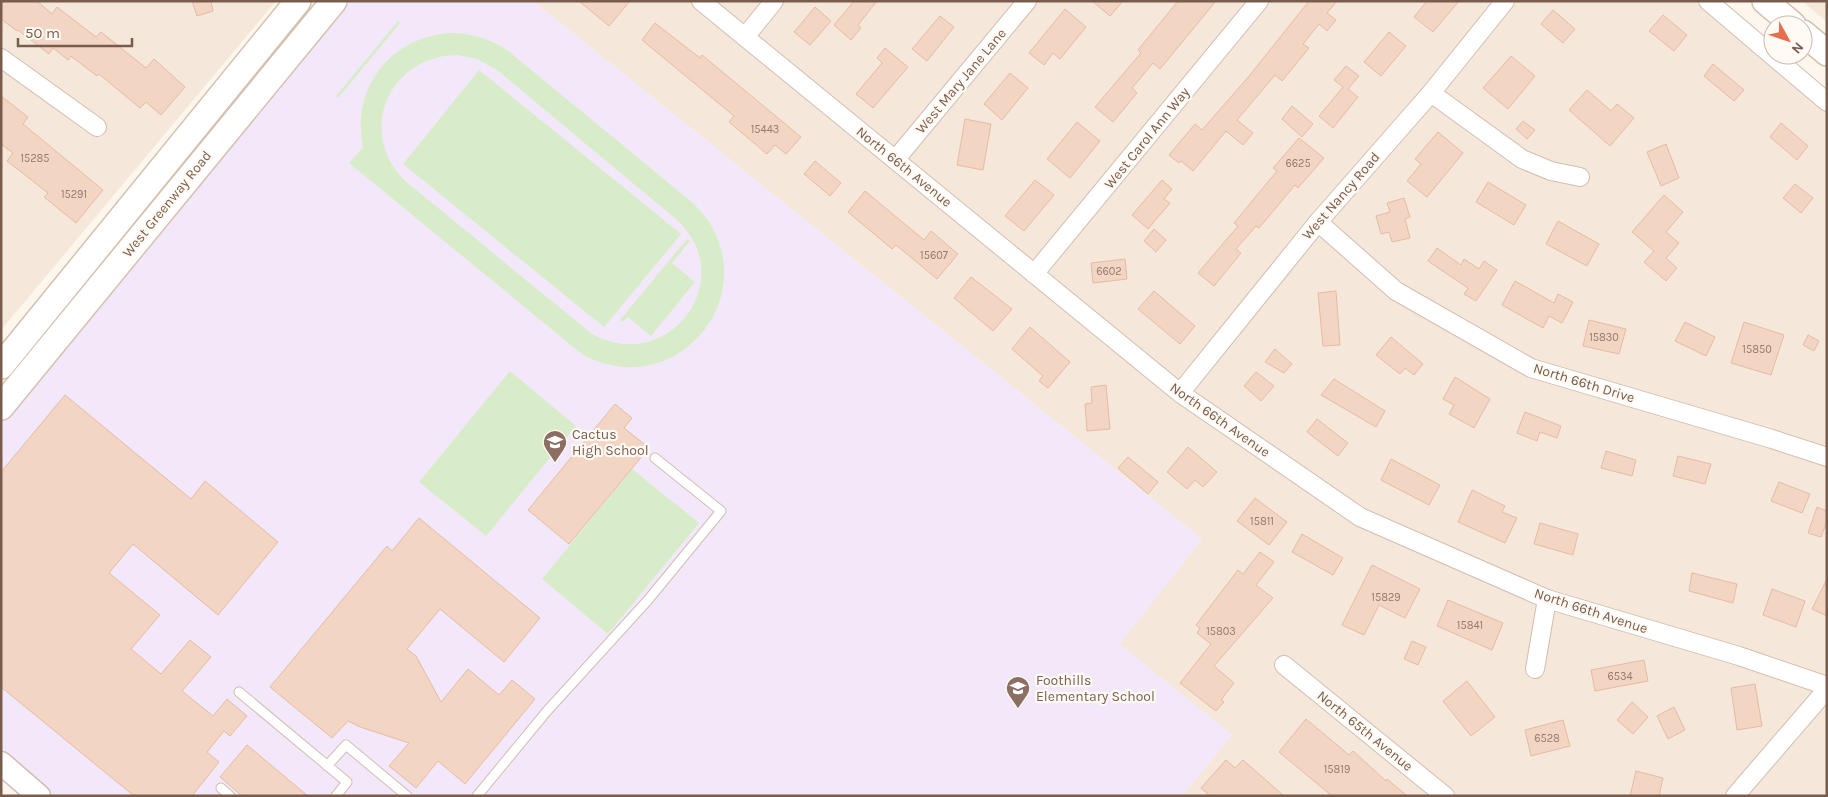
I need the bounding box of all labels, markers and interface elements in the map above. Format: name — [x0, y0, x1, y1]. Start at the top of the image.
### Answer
scale bar — [18, 15, 131, 47]
north arrow — [1763, 15, 1813, 65]
text: 50 m — [25, 24, 60, 42]
street label: West Mary Jane Lane — [912, 25, 1010, 137]
text: N — [1788, 39, 1807, 57]
street label: West Carol Ann Way — [1101, 83, 1194, 192]
house number: 15443 — [751, 123, 779, 136]
street label: North 66th Avenue — [853, 123, 955, 211]
street label: West Greenway Road — [119, 147, 215, 261]
street label: West Nancy Road — [1298, 149, 1384, 243]
house number: 15285 — [20, 152, 50, 165]
house number: 6625 — [1285, 157, 1311, 170]
house number: 15291 — [61, 188, 87, 201]
house number: 15607 — [920, 249, 948, 262]
house number: 6602 — [1096, 265, 1122, 278]
house number: 15830 — [1589, 331, 1619, 344]
house number: 15850 — [1742, 343, 1772, 356]
street label: North 66th Drive — [1531, 360, 1637, 406]
street label: North 66th Avenue — [1167, 379, 1273, 461]
place label: Cactus High School — [572, 426, 649, 459]
school or university icon: Cactus High School — [542, 429, 568, 463]
house number: 15811 — [1250, 515, 1274, 528]
street label: North 66th Avenue — [1532, 585, 1650, 637]
house number: 15829 — [1371, 591, 1401, 604]
house number: 15841 — [1457, 619, 1483, 632]
house number: 15803 — [1206, 625, 1236, 638]
house number: 6534 — [1607, 670, 1633, 683]
place label: Foothills Elementary School — [1036, 672, 1155, 705]
school or university icon: Foothills Elementary School — [1005, 675, 1031, 709]
street label: North 65th Avenue — [1314, 687, 1416, 775]
house number: 6528 — [1534, 732, 1560, 745]
house number: 15819 — [1324, 763, 1350, 776]

